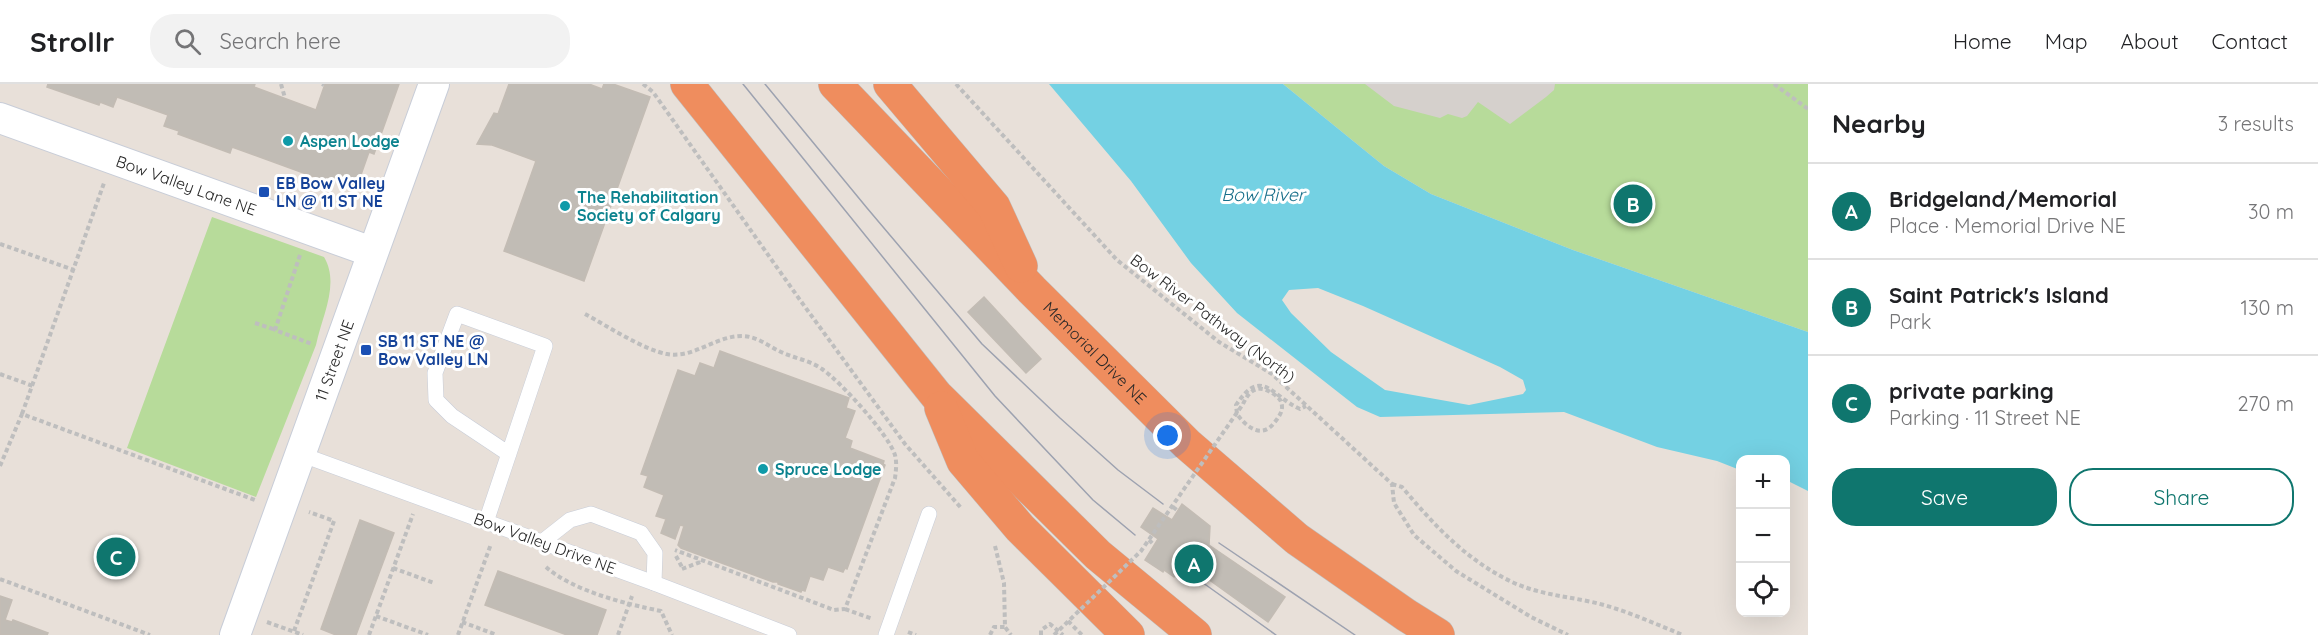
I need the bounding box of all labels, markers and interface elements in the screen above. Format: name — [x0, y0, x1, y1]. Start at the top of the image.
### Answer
search box — [150, 14, 570, 68]
text: Strollr — [30, 24, 114, 59]
icon: search — [171, 25, 204, 58]
text: Search here — [219, 27, 341, 55]
text: Home — [1953, 28, 2012, 54]
text: Map — [2045, 28, 2088, 54]
text: About — [2121, 28, 2179, 54]
text: Contact — [2212, 28, 2288, 54]
text: Nearby — [1832, 107, 1926, 140]
text: 3 results — [2218, 111, 2294, 136]
place label: Aspen Lodge — [300, 131, 400, 151]
marker: Aspen Lodge — [281, 134, 295, 148]
street label: Bow Valley Lane NE — [113, 151, 259, 220]
place label: EB Bow Valley LN @ 11 ST NE — [276, 173, 385, 211]
pin: B — [1614, 182, 1652, 226]
water label: Bow River — [1221, 183, 1307, 206]
marker: EB Bow Valley LN @ 11 ST NE — [257, 185, 271, 199]
text: Bridgeland/Memorial — [1889, 185, 2117, 213]
place label: The Rehabilitation Society of Calgary — [577, 187, 721, 225]
marker: The Rehabilitation Society of Calgary — [558, 199, 572, 213]
text: A — [1845, 199, 1858, 224]
text: 30 m — [2248, 199, 2294, 224]
text: Place · Memorial Drive NE — [1889, 213, 2126, 238]
street label: Bow River Pathway (North) — [1127, 249, 1299, 387]
text: Saint Patrick's Island — [1889, 281, 2109, 309]
text: B — [1845, 295, 1858, 320]
text: 130 m — [2241, 295, 2294, 320]
street label: Memorial Drive NE — [1039, 297, 1151, 408]
text: Park — [1889, 309, 1931, 334]
street label: 11 Street NE — [310, 317, 358, 404]
place label: SB 11 ST NE @ Bow Valley LN — [378, 331, 488, 369]
marker: SB 11 ST NE @ Bow Valley LN — [359, 343, 373, 357]
text: private parking — [1889, 377, 2054, 405]
text: C — [1845, 391, 1858, 416]
text: 270 m — [2237, 391, 2294, 416]
text: Parking · 11 Street NE — [1889, 405, 2081, 430]
your location — [1153, 421, 1182, 450]
map controls — [1736, 455, 1790, 617]
button: + — [1736, 455, 1790, 509]
place label: Spruce Lodge — [775, 459, 882, 479]
marker: Spruce Lodge — [756, 462, 770, 476]
button: Save — [1832, 468, 2057, 526]
button: Share — [2069, 468, 2294, 526]
street label: Bow Valley Drive NE — [471, 508, 619, 578]
button: − — [1736, 509, 1790, 563]
pin: C — [96, 534, 136, 580]
pin: A — [1174, 542, 1214, 586]
button: locate — [1736, 563, 1790, 617]

